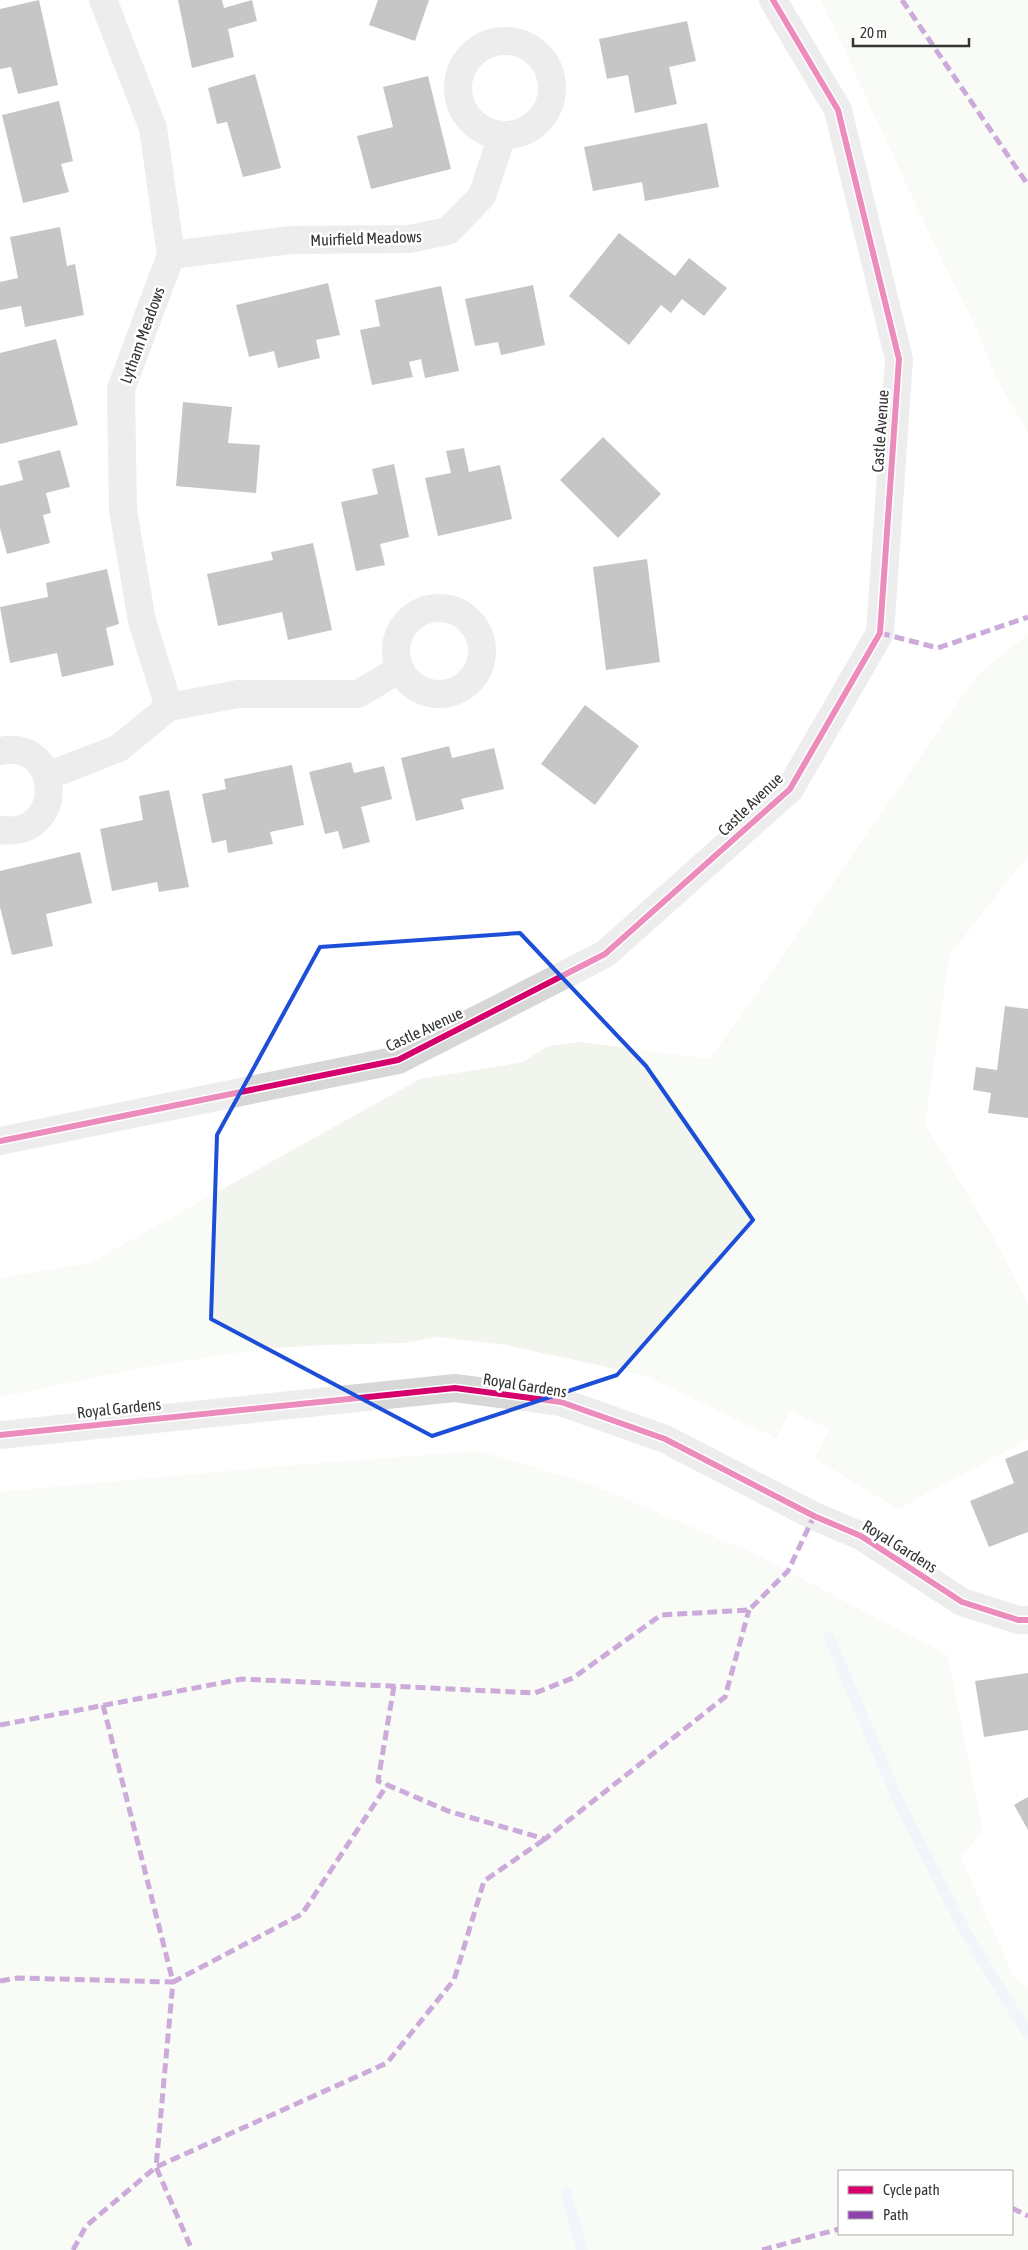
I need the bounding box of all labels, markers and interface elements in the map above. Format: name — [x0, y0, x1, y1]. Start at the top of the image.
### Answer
scale bar — [853, 15, 969, 47]
text: 20 m — [860, 24, 887, 41]
street label: Muirfield Meadows — [310, 227, 422, 249]
street label: Lytham Meadows — [116, 284, 169, 386]
street label: Castle Avenue — [868, 389, 892, 473]
street label: Castle Avenue — [714, 769, 786, 839]
street label: Castle Avenue — [383, 1003, 465, 1055]
street label: Royal Gardens — [482, 1369, 569, 1402]
street label: Royal Gardens — [76, 1395, 162, 1422]
street label: Royal Gardens — [859, 1516, 941, 1577]
legend — [838, 2170, 1013, 2235]
text: Cycle path — [883, 2181, 940, 2198]
text: Path — [883, 2206, 909, 2223]

